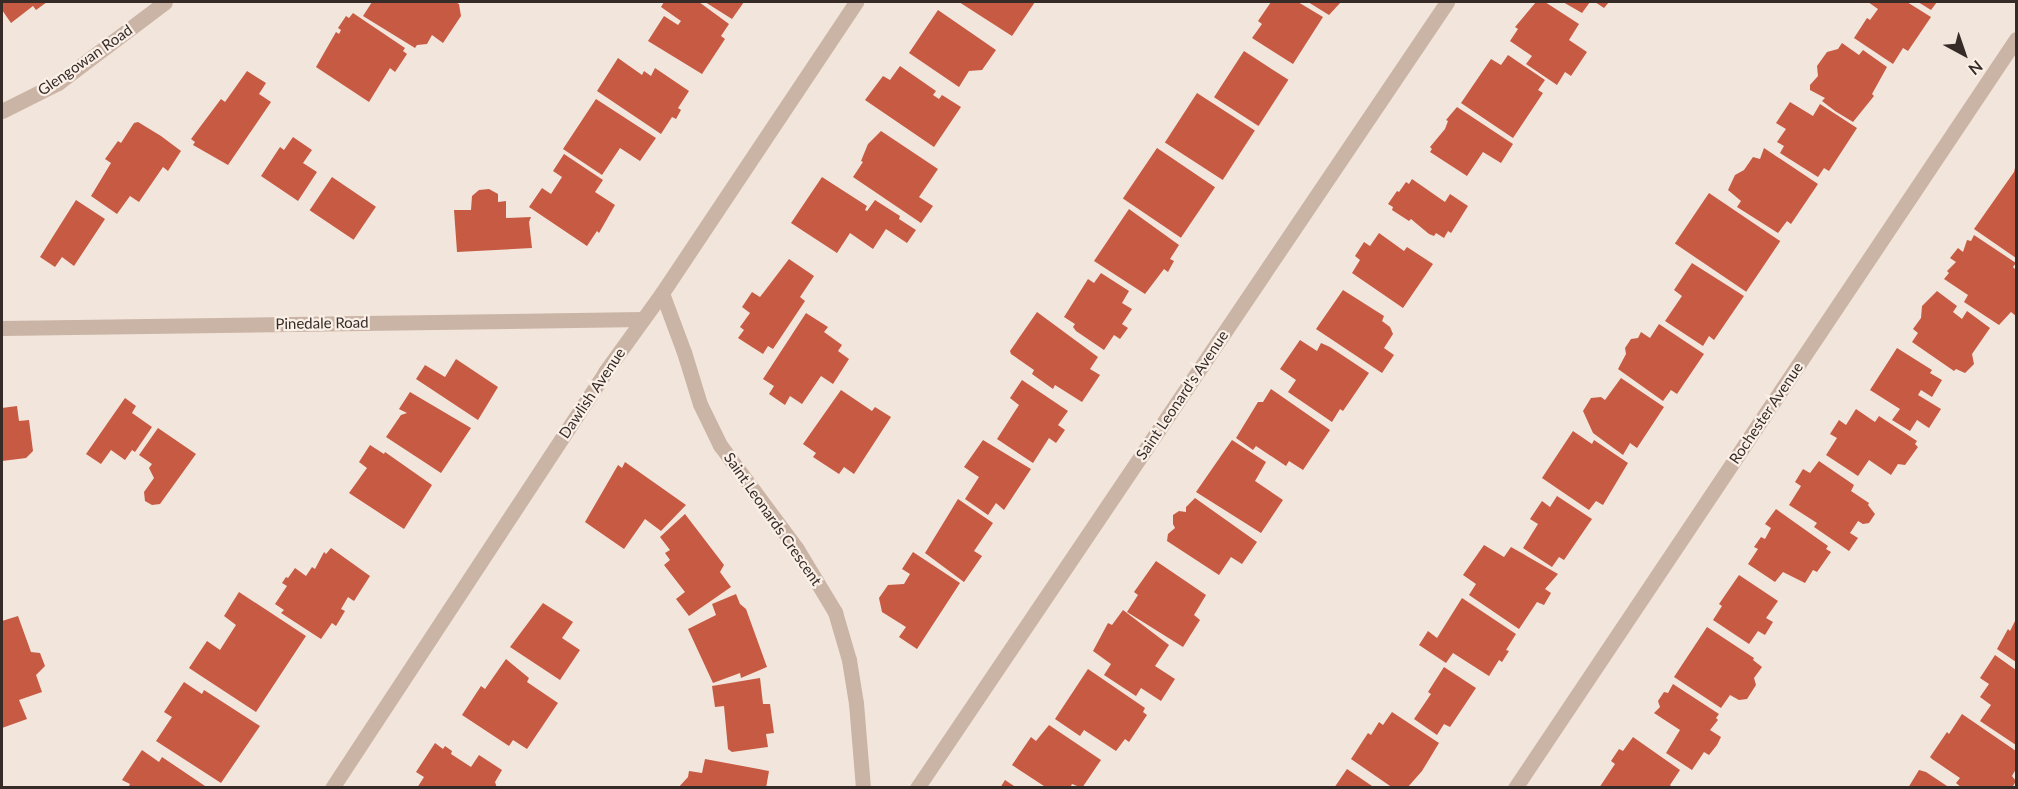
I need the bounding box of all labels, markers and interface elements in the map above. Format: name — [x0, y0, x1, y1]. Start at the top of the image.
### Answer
street label: Glengowan Road — [34, 21, 136, 99]
north arrow — [1934, 24, 1994, 84]
text: N — [1965, 57, 1987, 79]
street label: Pinedale Road — [275, 313, 369, 333]
street label: Saint Leonard's Avenue — [1132, 327, 1232, 463]
street label: Dawlish Avenue — [555, 344, 629, 442]
street label: Rochester Avenue — [1725, 358, 1807, 468]
street label: Saint Leonards Crescent — [720, 449, 826, 589]

